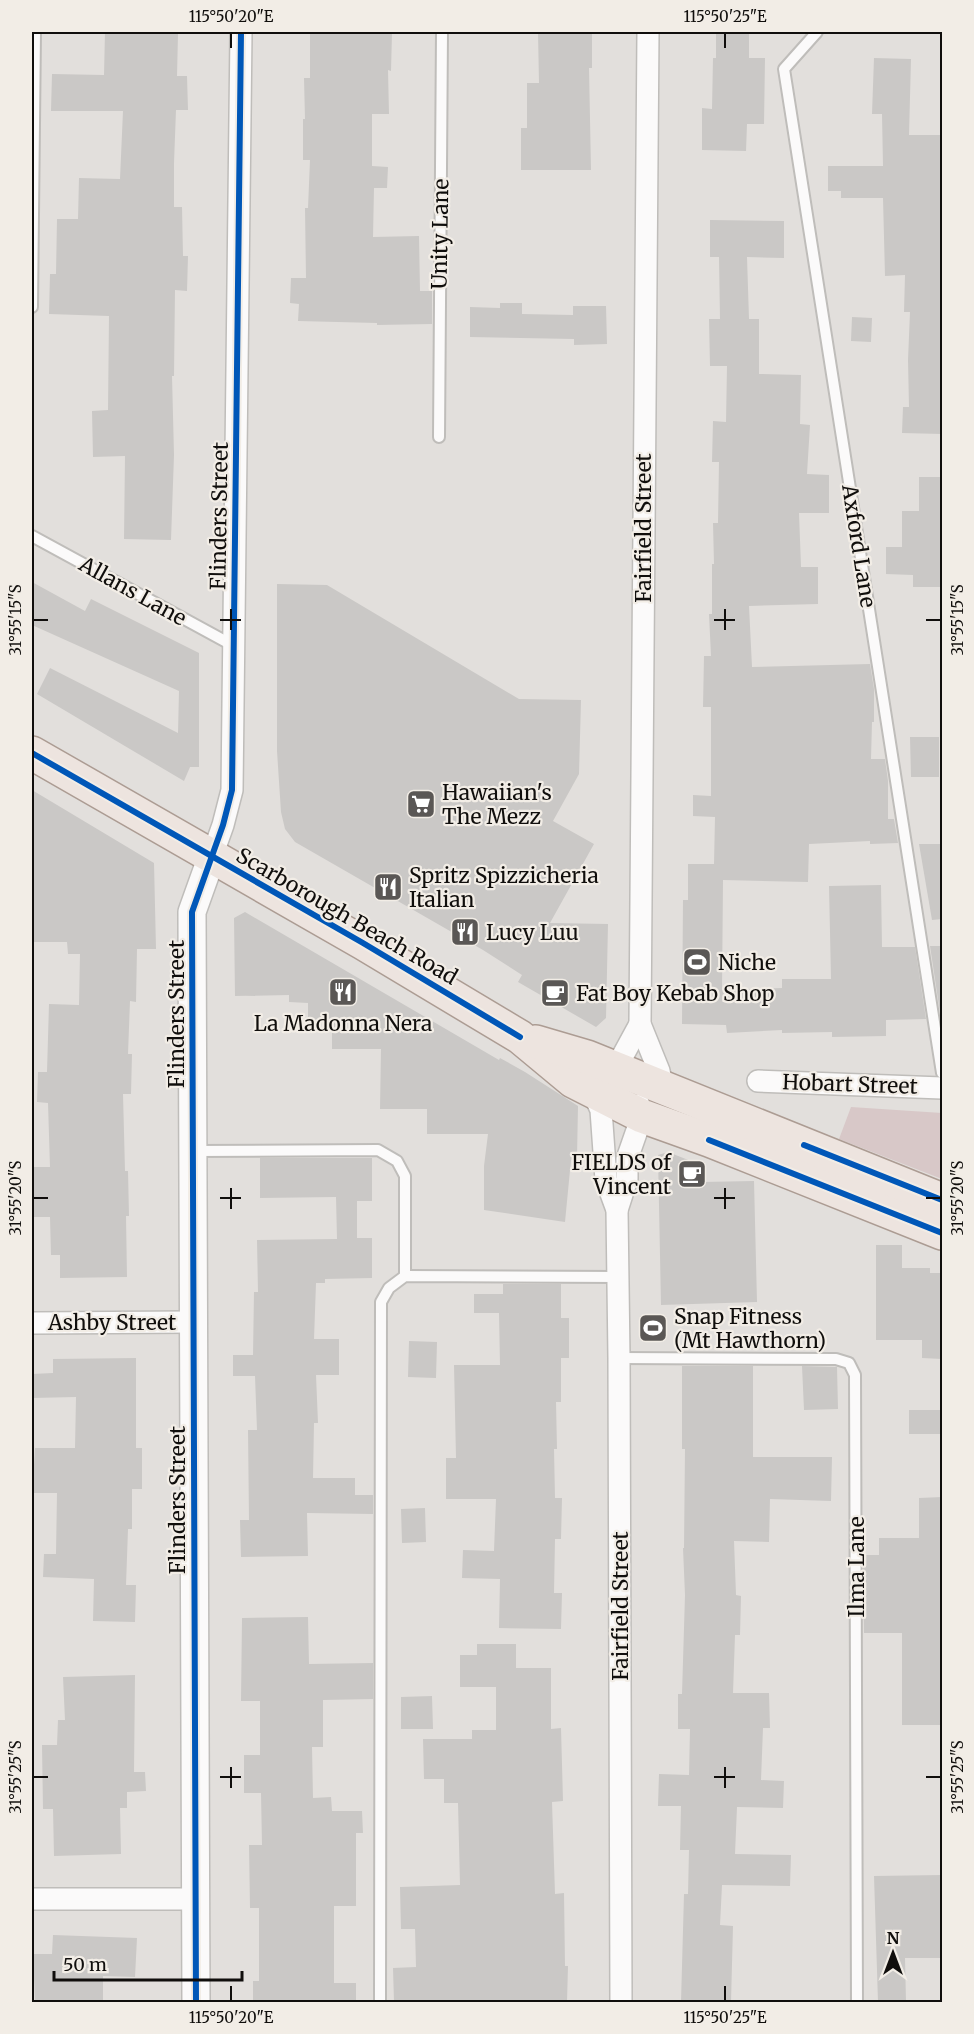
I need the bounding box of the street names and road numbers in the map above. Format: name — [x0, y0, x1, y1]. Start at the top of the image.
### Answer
street label: Unity Lane — [426, 178, 454, 290]
street label: Flinders Street — [204, 442, 234, 590]
street label: Fairfield Street — [630, 453, 657, 603]
street label: Axford Lane — [836, 482, 882, 609]
street label: Allans Lane — [74, 550, 191, 632]
street label: Scarborough Beach Road — [231, 841, 463, 991]
street label: Flinders Street — [163, 940, 190, 1088]
street label: Hobart Street — [782, 1068, 918, 1100]
street label: Ashby Street — [47, 1309, 176, 1336]
street label: Flinders Street — [164, 1426, 191, 1574]
street label: Ilma Lane — [843, 1516, 870, 1618]
street label: Fairfield Street — [607, 1531, 634, 1681]

